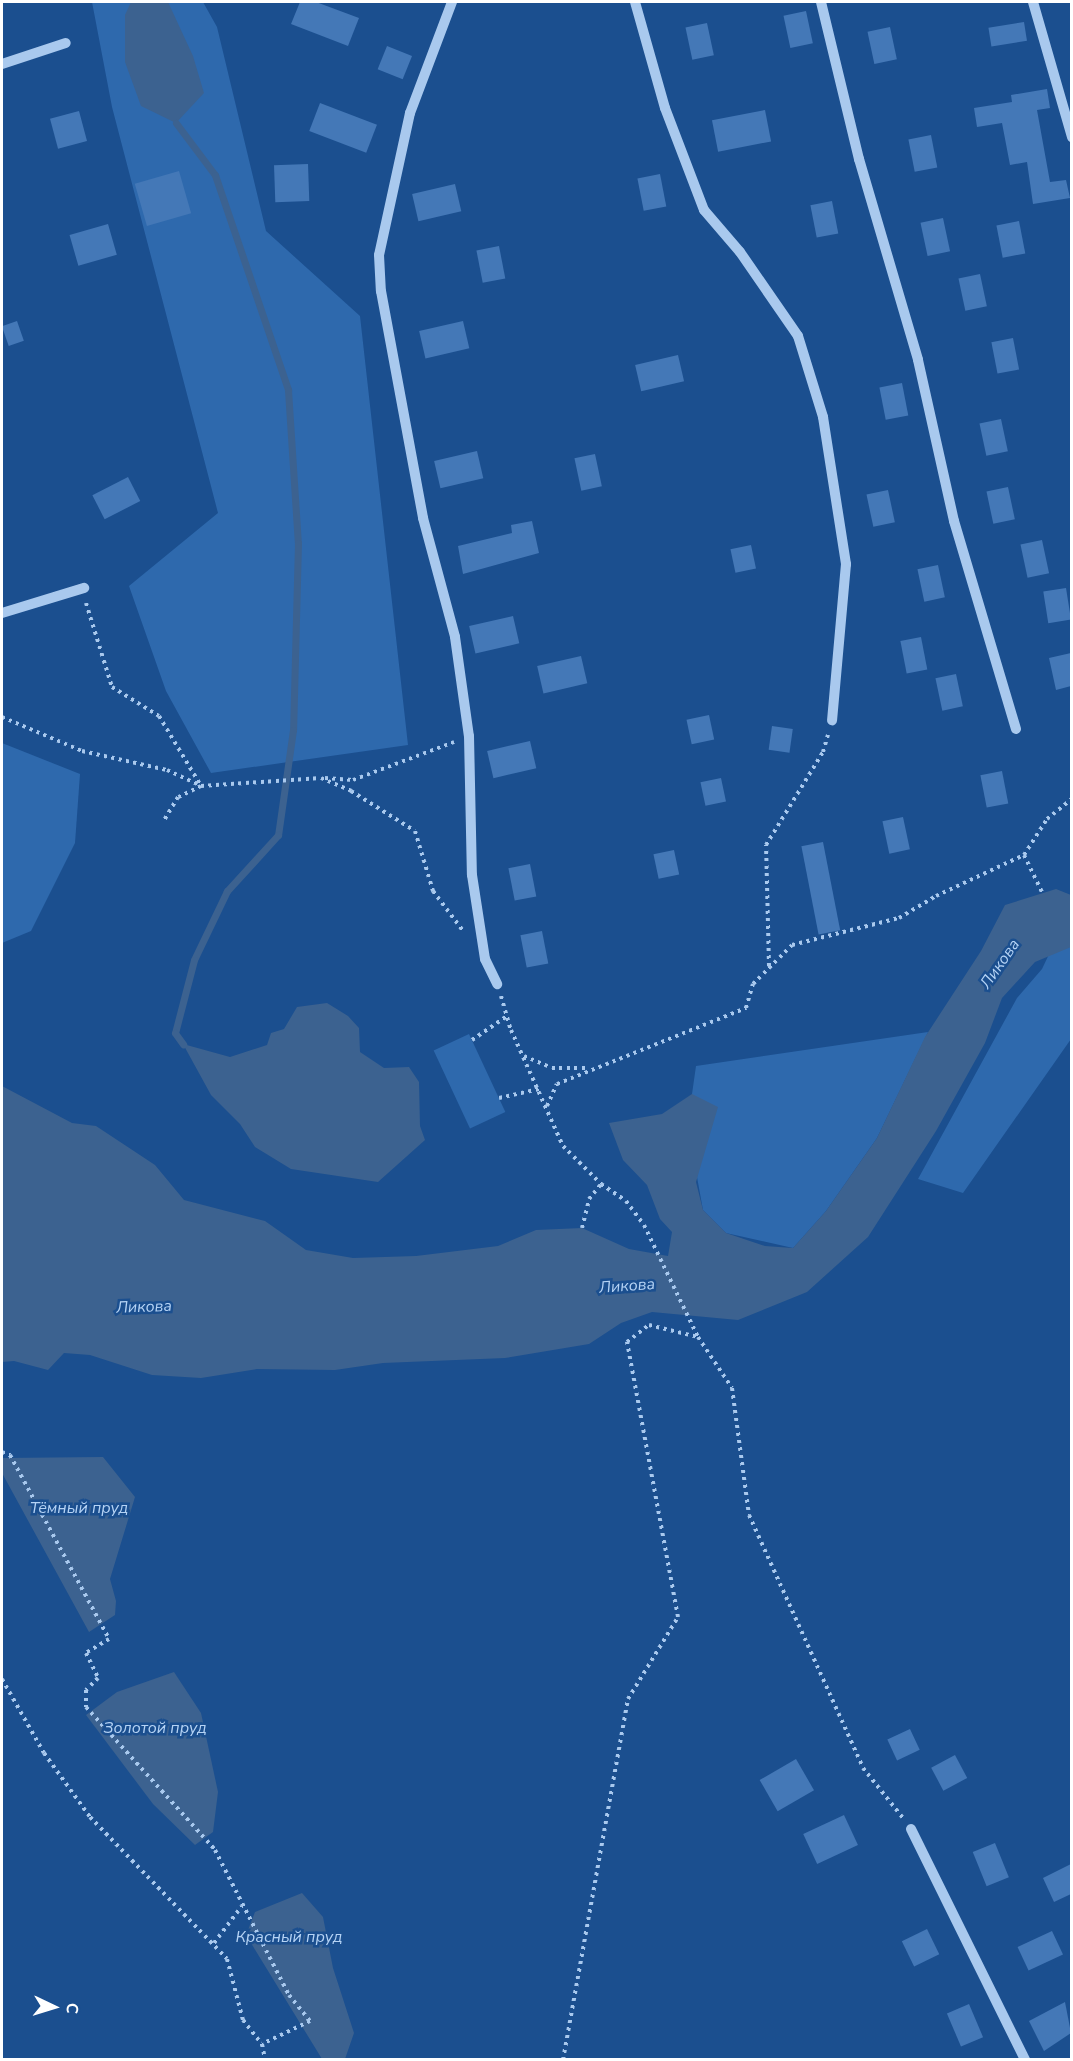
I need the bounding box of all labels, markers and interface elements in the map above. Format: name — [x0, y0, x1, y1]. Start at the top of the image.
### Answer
water label: Ликова — [976, 936, 1024, 992]
water label: Ликова — [598, 1274, 656, 1298]
water label: Ликова — [116, 1296, 172, 1318]
water label: Тёмный пруд — [30, 1498, 128, 1518]
water label: Золотой пруд — [103, 1718, 207, 1738]
water label: Красный пруд — [236, 1927, 342, 1947]
north arrow — [24, 1977, 84, 2037]
text: С — [61, 2002, 83, 2014]

